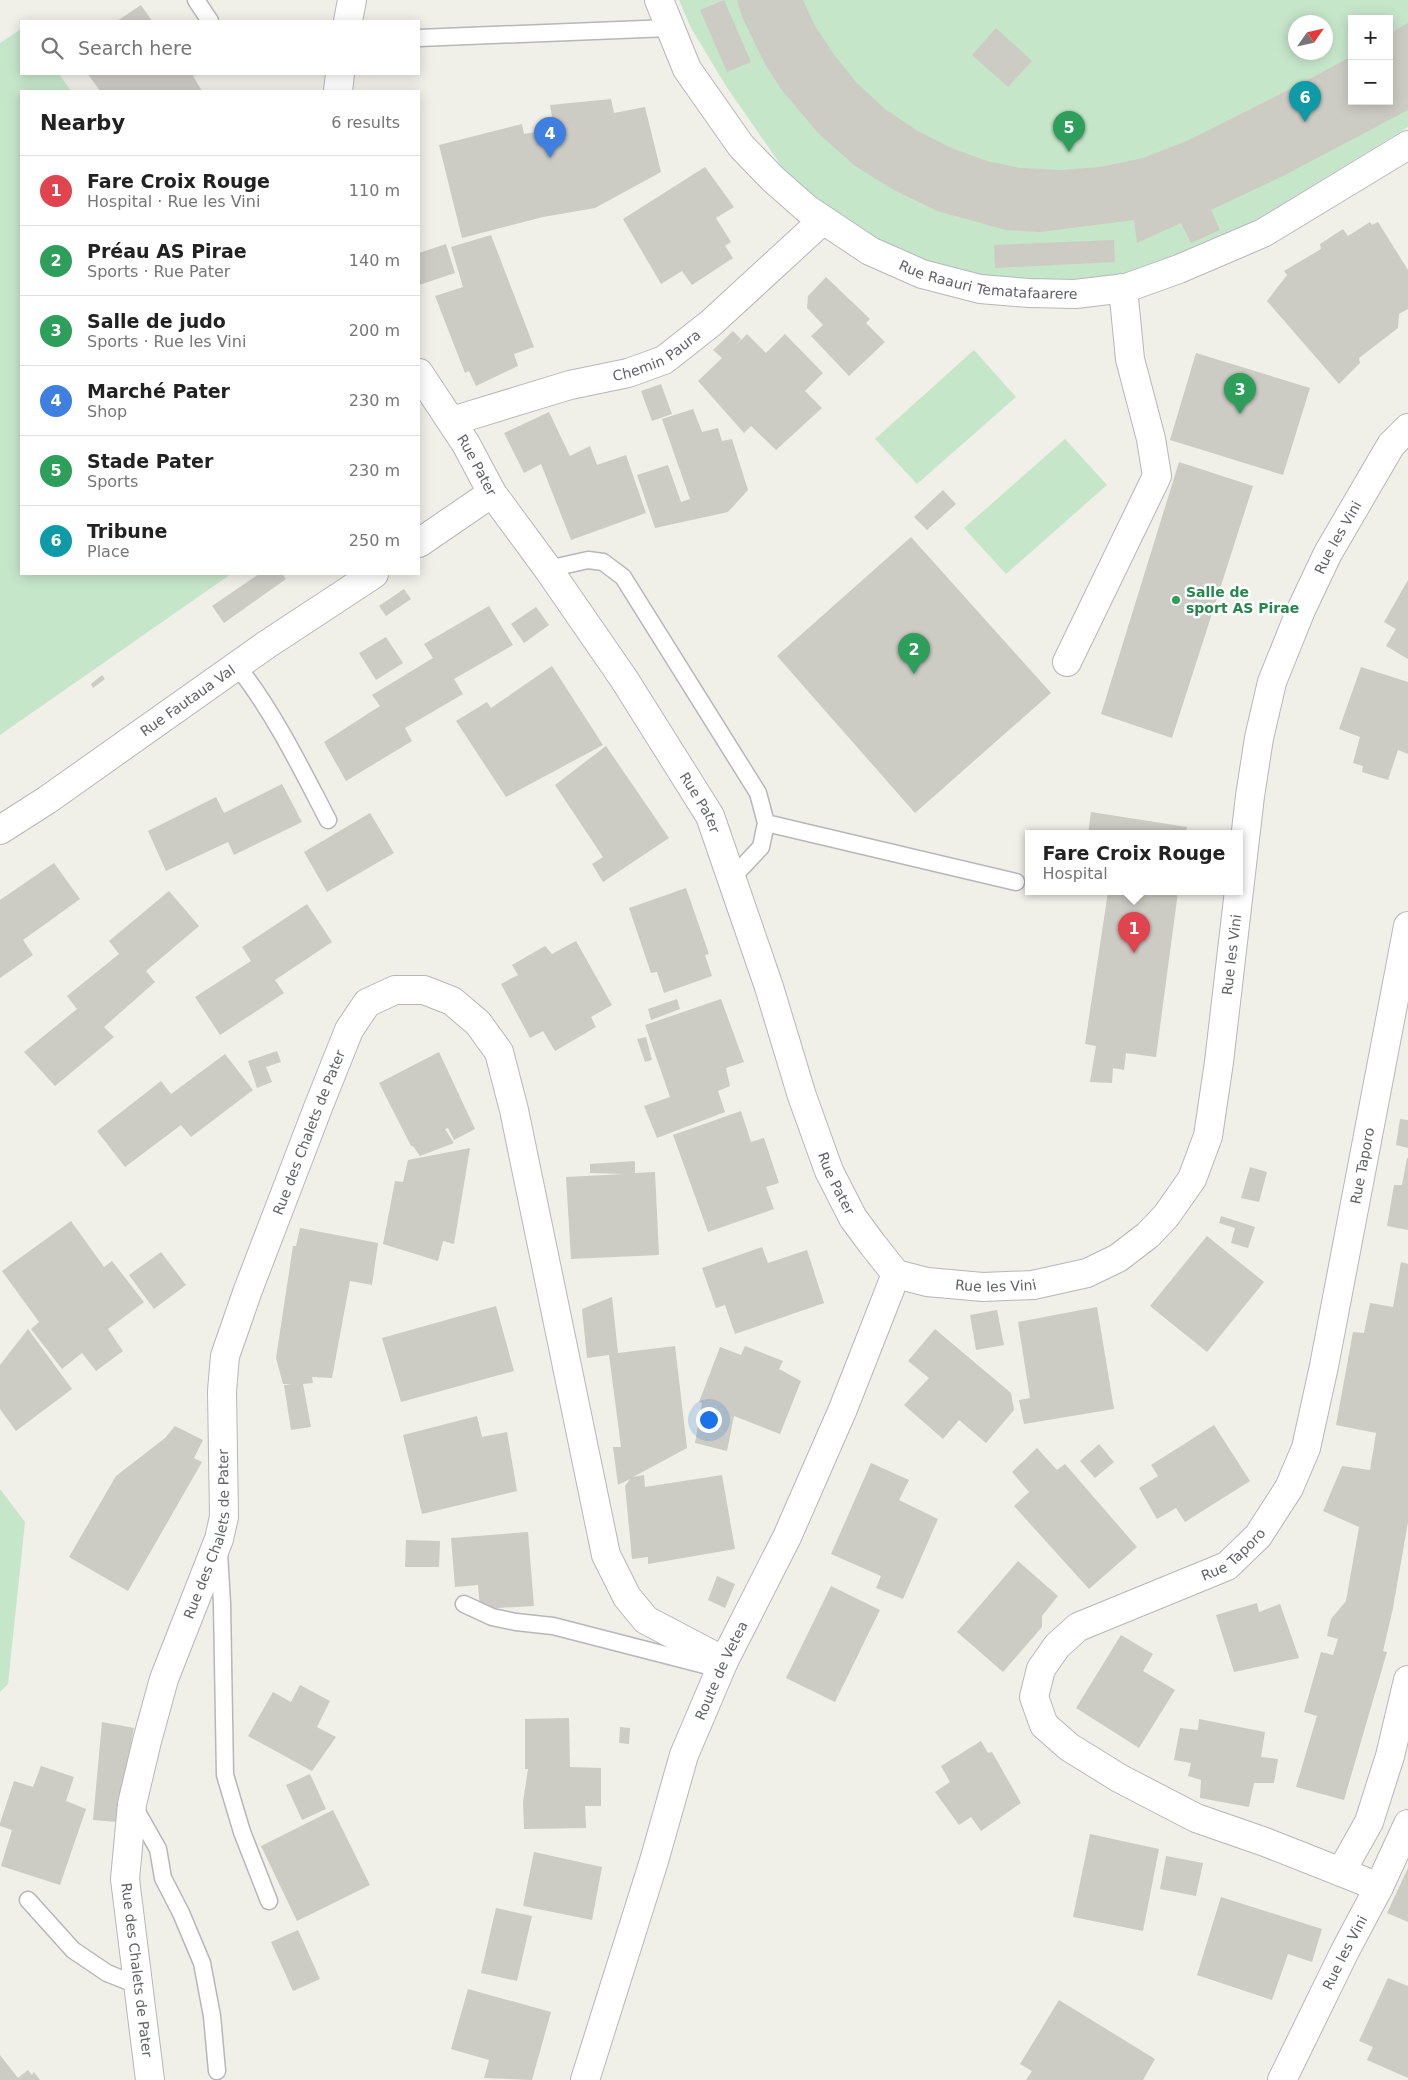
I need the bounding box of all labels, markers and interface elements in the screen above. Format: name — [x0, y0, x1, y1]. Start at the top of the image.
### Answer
north arrow — [1288, 15, 1333, 60]
map controls — [1348, 15, 1393, 105]
button: + — [1348, 15, 1393, 60]
search box — [20, 20, 420, 75]
icon: search — [38, 34, 66, 62]
text: Search here — [78, 37, 192, 59]
button: − — [1348, 60, 1393, 105]
pin: 6 — [1289, 81, 1321, 122]
text: Nearby — [40, 111, 125, 135]
pin: 5 — [1053, 111, 1085, 152]
text: 6 results — [331, 113, 400, 132]
pin: 4 — [534, 117, 566, 158]
text: Fare Croix Rouge — [87, 170, 270, 192]
text: 1 — [50, 181, 62, 200]
text: 110 m — [349, 181, 400, 200]
text: Hospital · Rue les Vini — [87, 192, 260, 211]
text: Préau AS Pirae — [87, 240, 247, 262]
text: 2 — [50, 251, 62, 270]
text: 140 m — [349, 251, 400, 270]
street label: Rue Raauri Tematafaarere — [896, 257, 1078, 302]
text: Sports · Rue Pater — [87, 262, 230, 281]
text: Salle de judo — [87, 310, 226, 332]
text: 3 — [50, 321, 62, 340]
text: 200 m — [349, 321, 400, 340]
street label: Chemin Paura — [611, 326, 704, 384]
text: Sports · Rue les Vini — [87, 332, 246, 351]
pin: 3 — [1224, 373, 1256, 414]
text: Marché Pater — [87, 380, 230, 402]
text: 4 — [50, 391, 62, 410]
text: 230 m — [349, 391, 400, 410]
text: Shop — [87, 402, 127, 421]
street label: Rue Pater — [454, 431, 500, 499]
text: Stade Pater — [87, 450, 213, 472]
text: 5 — [50, 461, 62, 480]
text: 230 m — [349, 461, 400, 480]
text: Sports — [87, 472, 138, 491]
street label: Rue les Vini — [1311, 498, 1365, 577]
text: Tribune — [87, 520, 167, 542]
text: 6 — [50, 531, 62, 550]
text: 250 m — [349, 531, 400, 550]
text: Place — [87, 542, 130, 561]
place label: Salle de sport AS Pirae — [1186, 584, 1299, 616]
marker: Salle de sport AS Pirae — [1170, 594, 1182, 606]
pin: 2 — [898, 633, 930, 674]
street label: Rue Fautaua Val — [137, 662, 238, 739]
street label: Rue Pater — [677, 769, 723, 835]
popup — [1025, 830, 1243, 895]
text: Fare Croix Rouge — [1042, 842, 1226, 864]
text: Hospital — [1042, 864, 1108, 883]
pin: 1 — [1118, 912, 1150, 953]
street label: Rue les Vini — [1219, 913, 1244, 996]
street label: Rue des Chalets de Pater — [270, 1047, 348, 1217]
street label: Rue Taporo — [1347, 1126, 1377, 1205]
street label: Rue Pater — [815, 1150, 858, 1217]
street label: Rue les Vini — [955, 1276, 1038, 1295]
your location — [696, 1407, 722, 1433]
street label: Rue des Chalets de Pater — [180, 1449, 232, 1621]
street label: Rue Taporo — [1199, 1526, 1269, 1584]
street label: Route de Vetea — [692, 1619, 751, 1722]
street label: Rue des Chalets de Pater — [118, 1882, 156, 2058]
street label: Rue les Vini — [1319, 1913, 1370, 1992]

